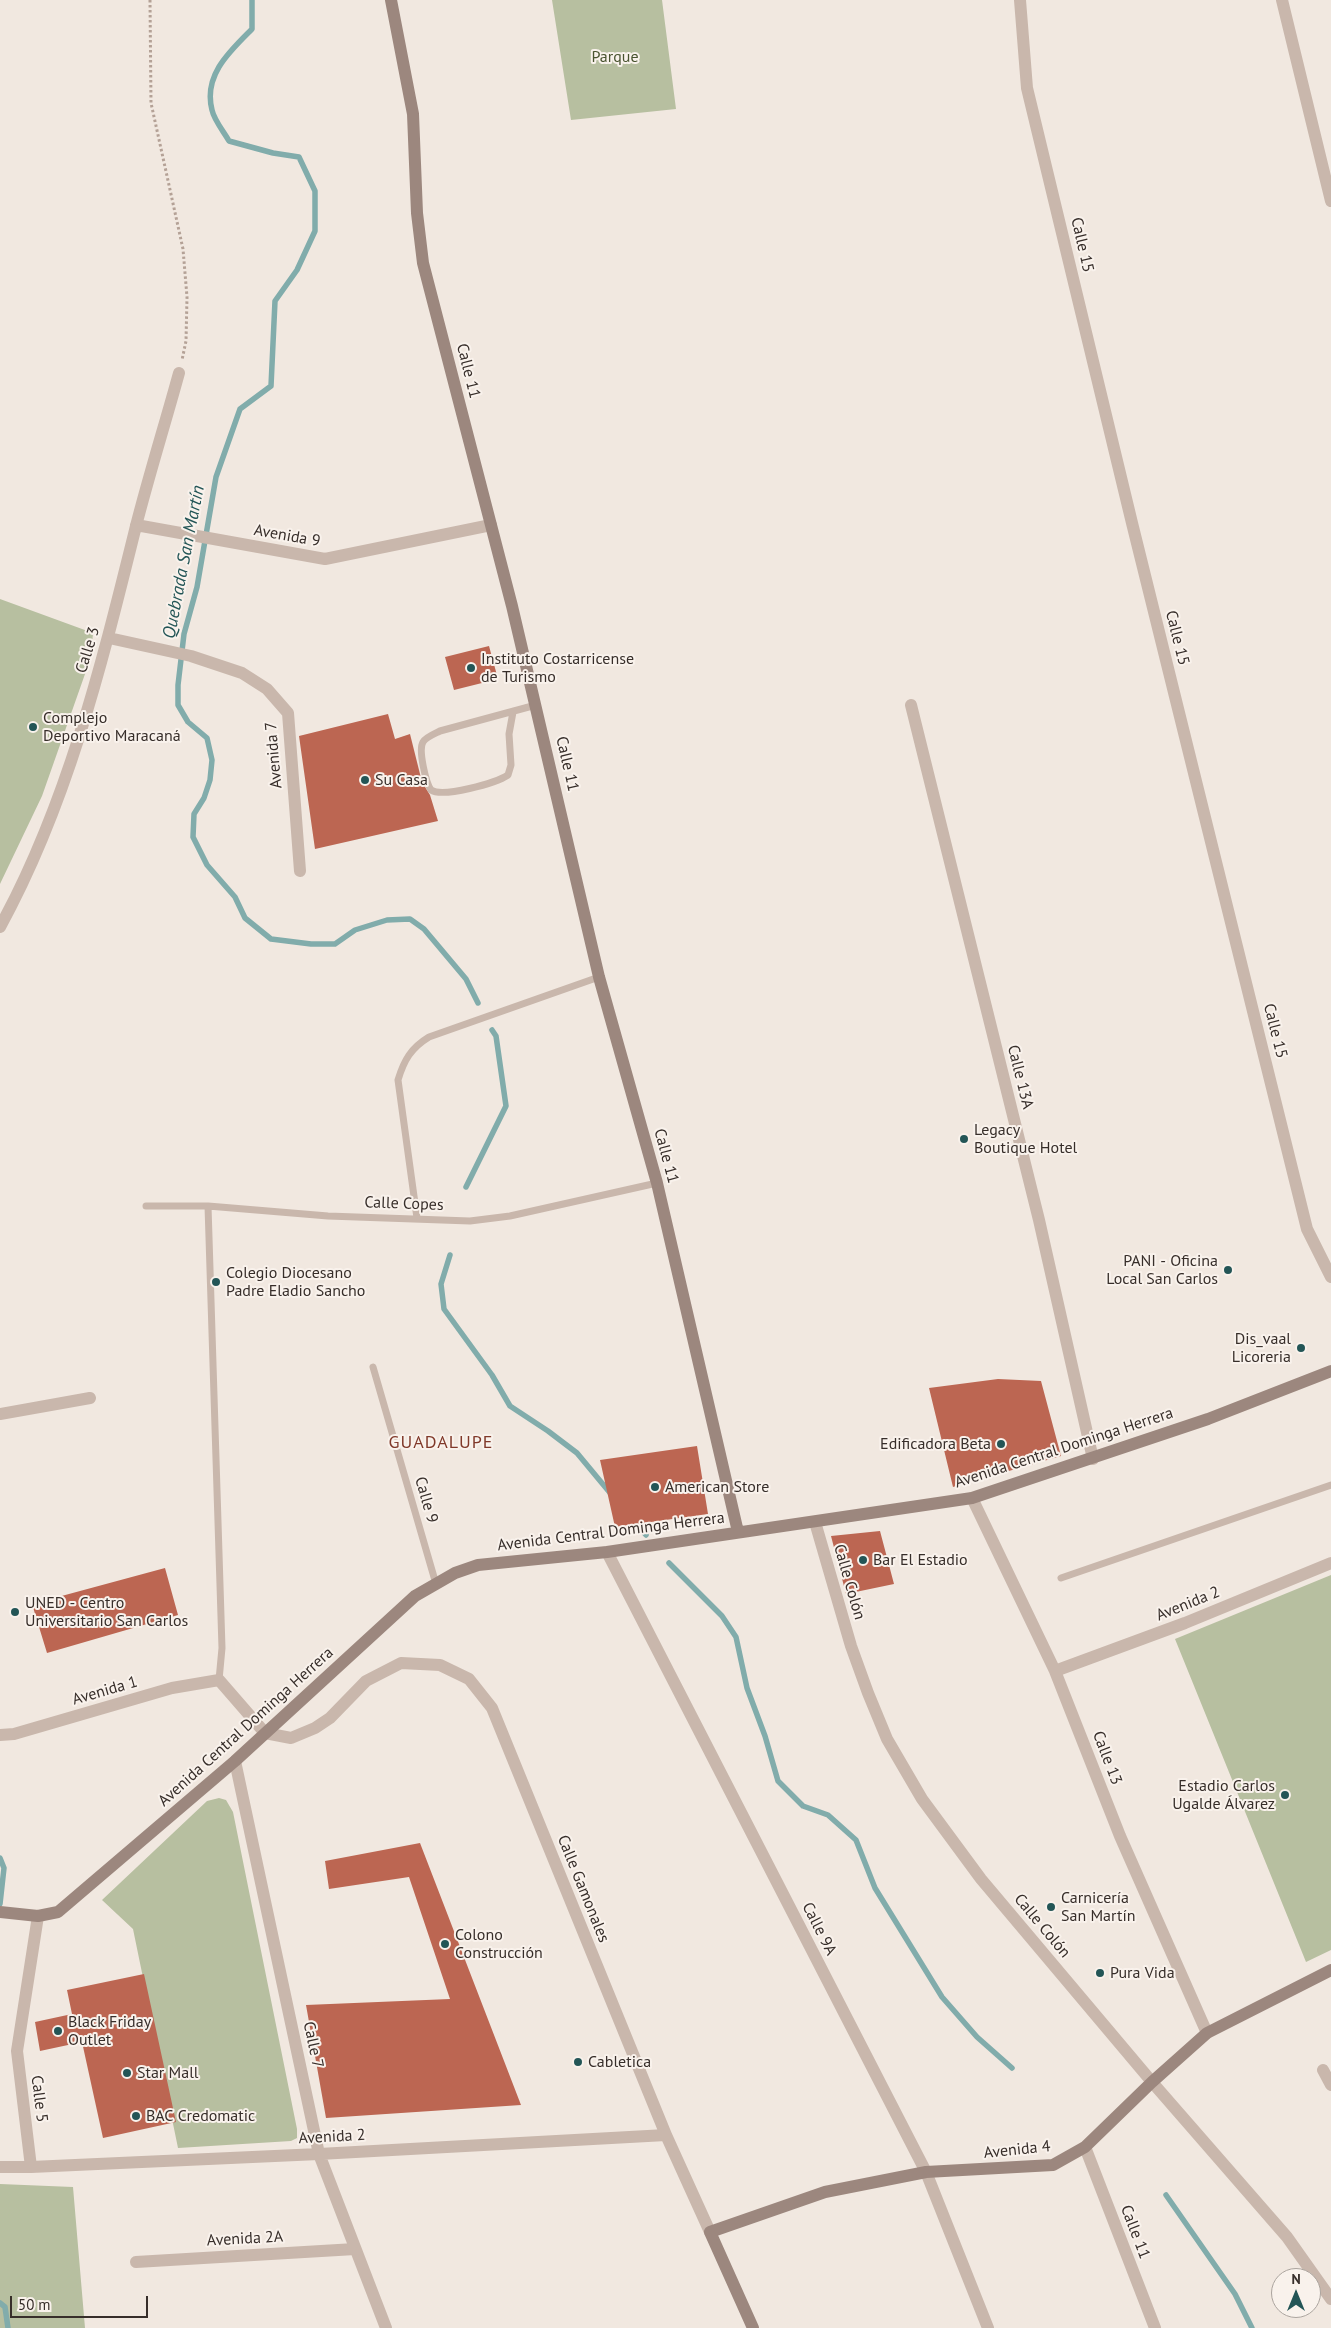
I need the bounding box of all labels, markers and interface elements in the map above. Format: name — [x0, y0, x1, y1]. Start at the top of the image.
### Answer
park label: Parque — [591, 47, 639, 67]
street label: Calle 15 — [1066, 216, 1098, 274]
street label: Calle 11 — [452, 342, 484, 400]
water label: Quebrada San Martín — [159, 483, 209, 641]
street label: Avenida 9 — [252, 521, 322, 551]
street label: Calle 15 — [1161, 609, 1193, 667]
street label: Calle 3 — [72, 625, 104, 675]
place label: Instituto Costarricense de Turismo — [481, 649, 634, 687]
marker: Instituto Costarricense de Turismo — [465, 662, 477, 674]
place label: Complejo Deportivo Maracaná — [43, 708, 181, 746]
marker: Complejo Deportivo Maracaná — [27, 721, 39, 733]
street label: Avenida 7 — [262, 721, 286, 789]
street label: Calle 11 — [551, 735, 583, 793]
place label: Su Casa — [375, 770, 428, 790]
marker: Su Casa — [359, 774, 371, 786]
street label: Calle 15 — [1259, 1002, 1291, 1060]
street label: Calle 13A — [1003, 1043, 1037, 1111]
place label: Legacy Boutique Hotel — [974, 1120, 1077, 1158]
street label: Calle 11 — [649, 1126, 683, 1186]
marker: Legacy Boutique Hotel — [958, 1133, 970, 1145]
street label: Calle Copes — [364, 1193, 444, 1215]
place label: PANI - Oficina Local San Carlos — [1106, 1251, 1218, 1289]
place label: Colegio Diocesano Padre Eladio Sancho — [226, 1263, 365, 1301]
marker: PANI - Oficina Local San Carlos — [1222, 1264, 1234, 1276]
marker: Colegio Diocesano Padre Eladio Sancho — [210, 1276, 222, 1288]
place label: Dis_vaal Licoreria — [1232, 1329, 1291, 1367]
marker: Dis_vaal Licoreria — [1295, 1342, 1307, 1354]
street label: Avenida Central Dominga Herrera — [952, 1404, 1176, 1492]
district label: GUADALUPE — [387, 1432, 495, 1454]
place label: Edificadora Beta — [880, 1434, 991, 1454]
marker: Edificadora Beta — [995, 1438, 1007, 1450]
street label: Calle 9 — [410, 1475, 442, 1525]
place label: American Store — [665, 1477, 769, 1497]
marker: American Store — [649, 1481, 661, 1493]
street label: Avenida Central Dominga Herrera — [496, 1509, 726, 1555]
street label: Calle Colón — [829, 1542, 869, 1622]
place label: Bar El Estadio — [873, 1550, 968, 1570]
marker: Bar El Estadio — [857, 1554, 869, 1566]
street label: Avenida 2 — [1153, 1583, 1223, 1625]
place label: UNED - Centro Universitario San Carlos — [25, 1593, 188, 1631]
marker: UNED - Centro Universitario San Carlos — [9, 1606, 21, 1618]
street label: Avenida Central Dominga Herrera — [155, 1643, 337, 1811]
street label: Avenida 1 — [70, 1673, 140, 1709]
street label: Calle 13 — [1088, 1728, 1126, 1788]
place label: Estadio Carlos Ugalde Álvarez — [1172, 1776, 1275, 1814]
marker: Estadio Carlos Ugalde Álvarez — [1279, 1789, 1291, 1801]
street label: Calle Gamonales — [553, 1833, 613, 1945]
place label: Carnicería San Martín — [1061, 1888, 1135, 1926]
street label: Calle Colón — [1010, 1890, 1074, 1962]
street label: Calle 9A — [798, 1899, 840, 1959]
marker: Carnicería San Martín — [1045, 1901, 1057, 1913]
place label: Colono Construcción — [455, 1925, 543, 1963]
marker: Colono Construcción — [439, 1938, 451, 1950]
place label: Pura Vida — [1110, 1963, 1175, 1983]
marker: Pura Vida — [1094, 1967, 1106, 1979]
place label: Black Friday Outlet — [68, 2012, 151, 2050]
street label: Calle 7 — [299, 2020, 327, 2070]
marker: Black Friday Outlet — [52, 2025, 64, 2037]
place label: Cabletica — [588, 2052, 651, 2072]
marker: Cabletica — [572, 2056, 584, 2068]
place label: Star Mall — [137, 2063, 199, 2083]
marker: Star Mall — [121, 2067, 133, 2079]
street label: Calle 5 — [27, 2074, 51, 2124]
place label: BAC Credomatic — [146, 2106, 255, 2126]
marker: BAC Credomatic — [130, 2110, 142, 2122]
street label: Avenida 2 — [298, 2126, 366, 2148]
street label: Avenida 4 — [983, 2137, 1051, 2163]
street label: Calle 11 — [1116, 2202, 1154, 2262]
street label: Avenida 2A — [206, 2227, 284, 2251]
north arrow — [1271, 2268, 1321, 2318]
text: N — [1291, 2270, 1301, 2288]
scale bar — [12, 2286, 150, 2318]
text: 50 m — [18, 2295, 51, 2314]

